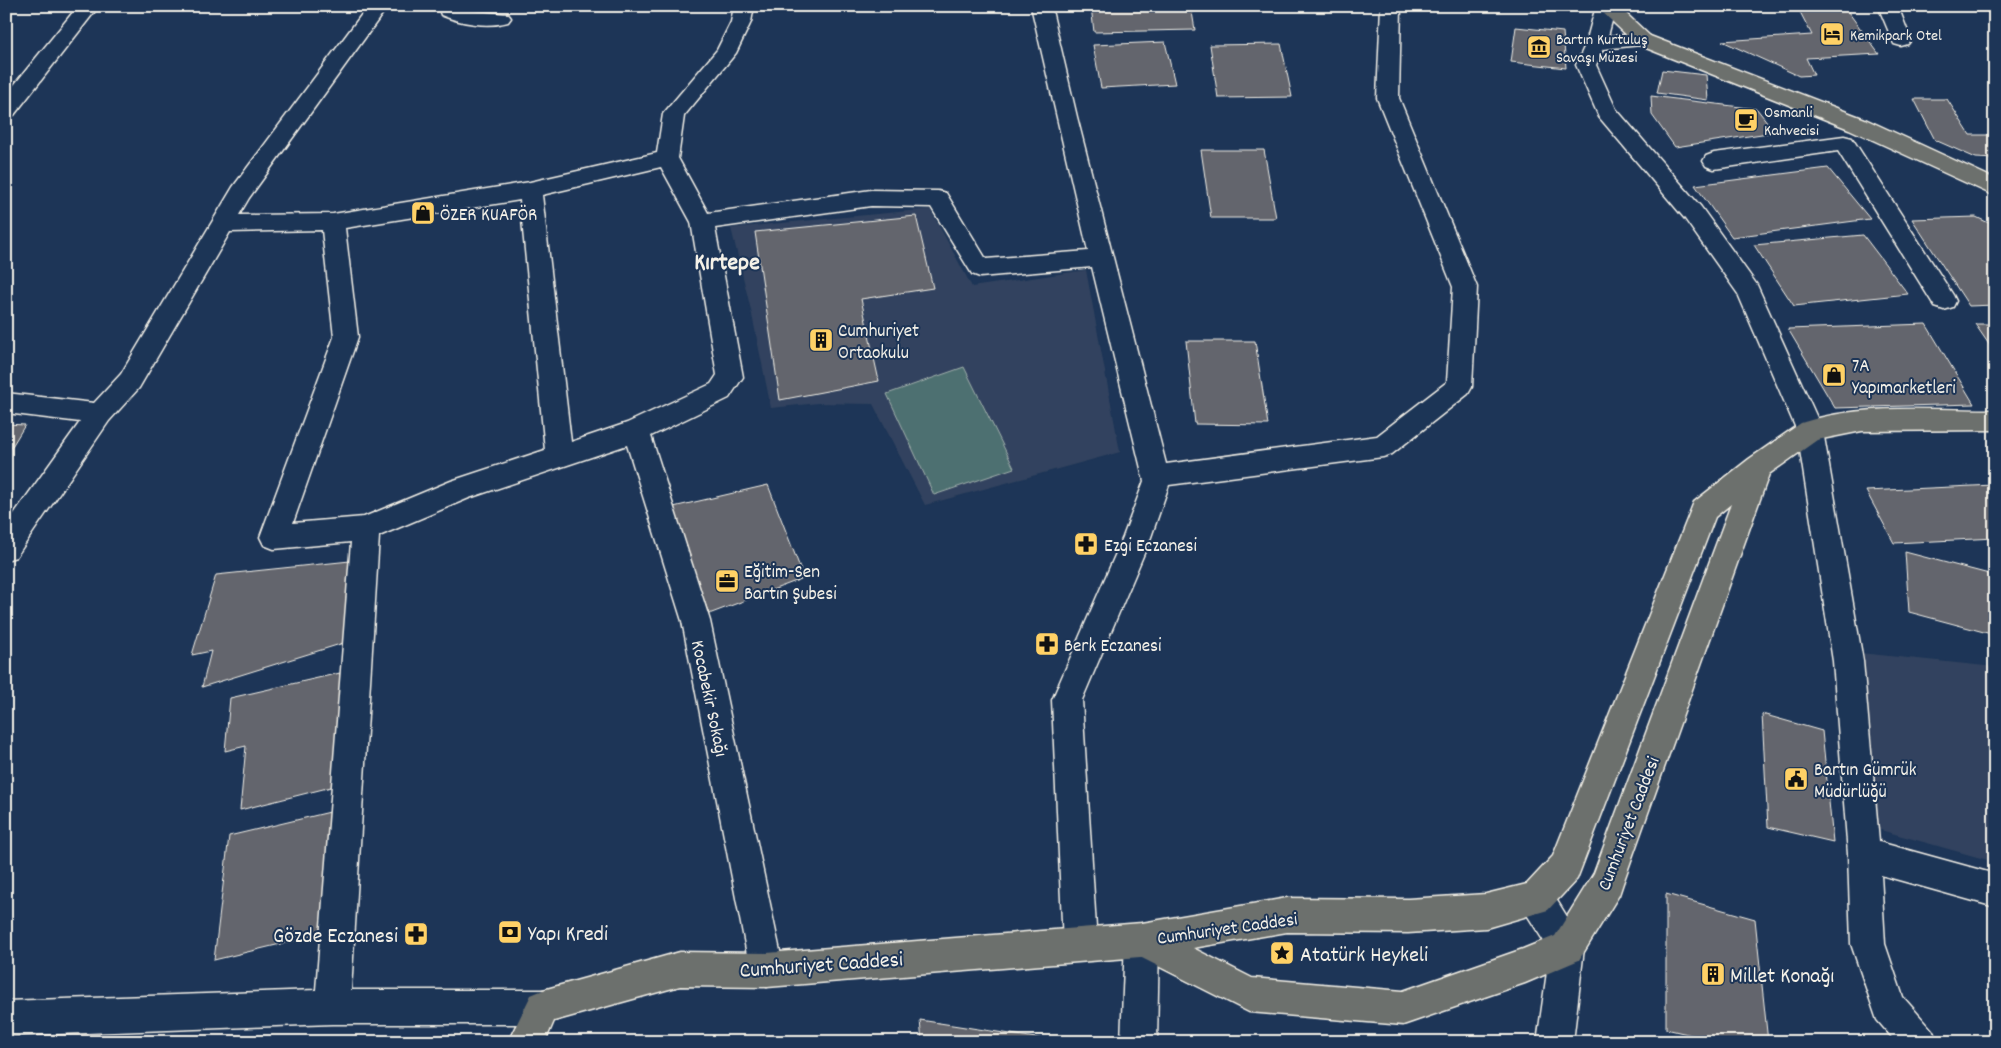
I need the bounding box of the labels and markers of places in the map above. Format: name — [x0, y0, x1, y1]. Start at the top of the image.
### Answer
hotel icon: Kemikpark Otel — [1819, 21, 1845, 47]
place label: Kemikpark Otel — [1850, 25, 1942, 48]
place label: Bartın Kurtuluş Savaşı Müzesi — [1556, 29, 1648, 70]
museum icon: Bartın Kurtuluş Savaşı Müzesi — [1526, 34, 1552, 60]
place label: Osmanli Kahvecisi — [1764, 102, 1819, 143]
cafe icon: Osmanli Kahvecisi — [1733, 107, 1759, 133]
shop icon: ÖZER KUAFÖR — [410, 200, 436, 226]
place label: ÖZER KUAFÖR — [440, 203, 537, 230]
place label: Cumhuriyet Ortaokulu — [838, 319, 919, 368]
building icon: Cumhuriyet Ortaokulu — [808, 327, 834, 353]
place label: 7A Yapımarketleri — [1852, 354, 1956, 403]
shop icon: 7A Yapımarketleri — [1821, 362, 1847, 388]
pharmacy icon: Ezgi Eczanesi — [1073, 531, 1099, 557]
place label: Ezgi Eczanesi — [1104, 534, 1198, 561]
place label: Eğitim-Sen Bartın Şubesi — [744, 560, 837, 609]
office icon: Eğitim-Sen Bartın Şubesi — [714, 568, 740, 594]
pharmacy icon: Berk Eczanesi — [1034, 631, 1060, 657]
place label: Berk Eczanesi — [1064, 634, 1162, 661]
place label: Bartın Gümrük Müdürlüğü — [1814, 758, 1917, 807]
public building icon: Bartın Gümrük Müdürlüğü — [1783, 766, 1809, 792]
bank icon: Yapı Kredi — [497, 919, 523, 945]
place label: Yapı Kredi — [528, 920, 608, 951]
pharmacy icon: Gözde Eczanesi — [403, 921, 429, 947]
place label: Gözde Eczanesi — [273, 922, 398, 953]
place icon: Atatürk Heykeli — [1269, 940, 1295, 966]
place label: Atatürk Heykeli — [1300, 941, 1428, 972]
building icon: Millet Konağı — [1700, 961, 1726, 987]
place label: Millet Konağı — [1730, 962, 1834, 993]

